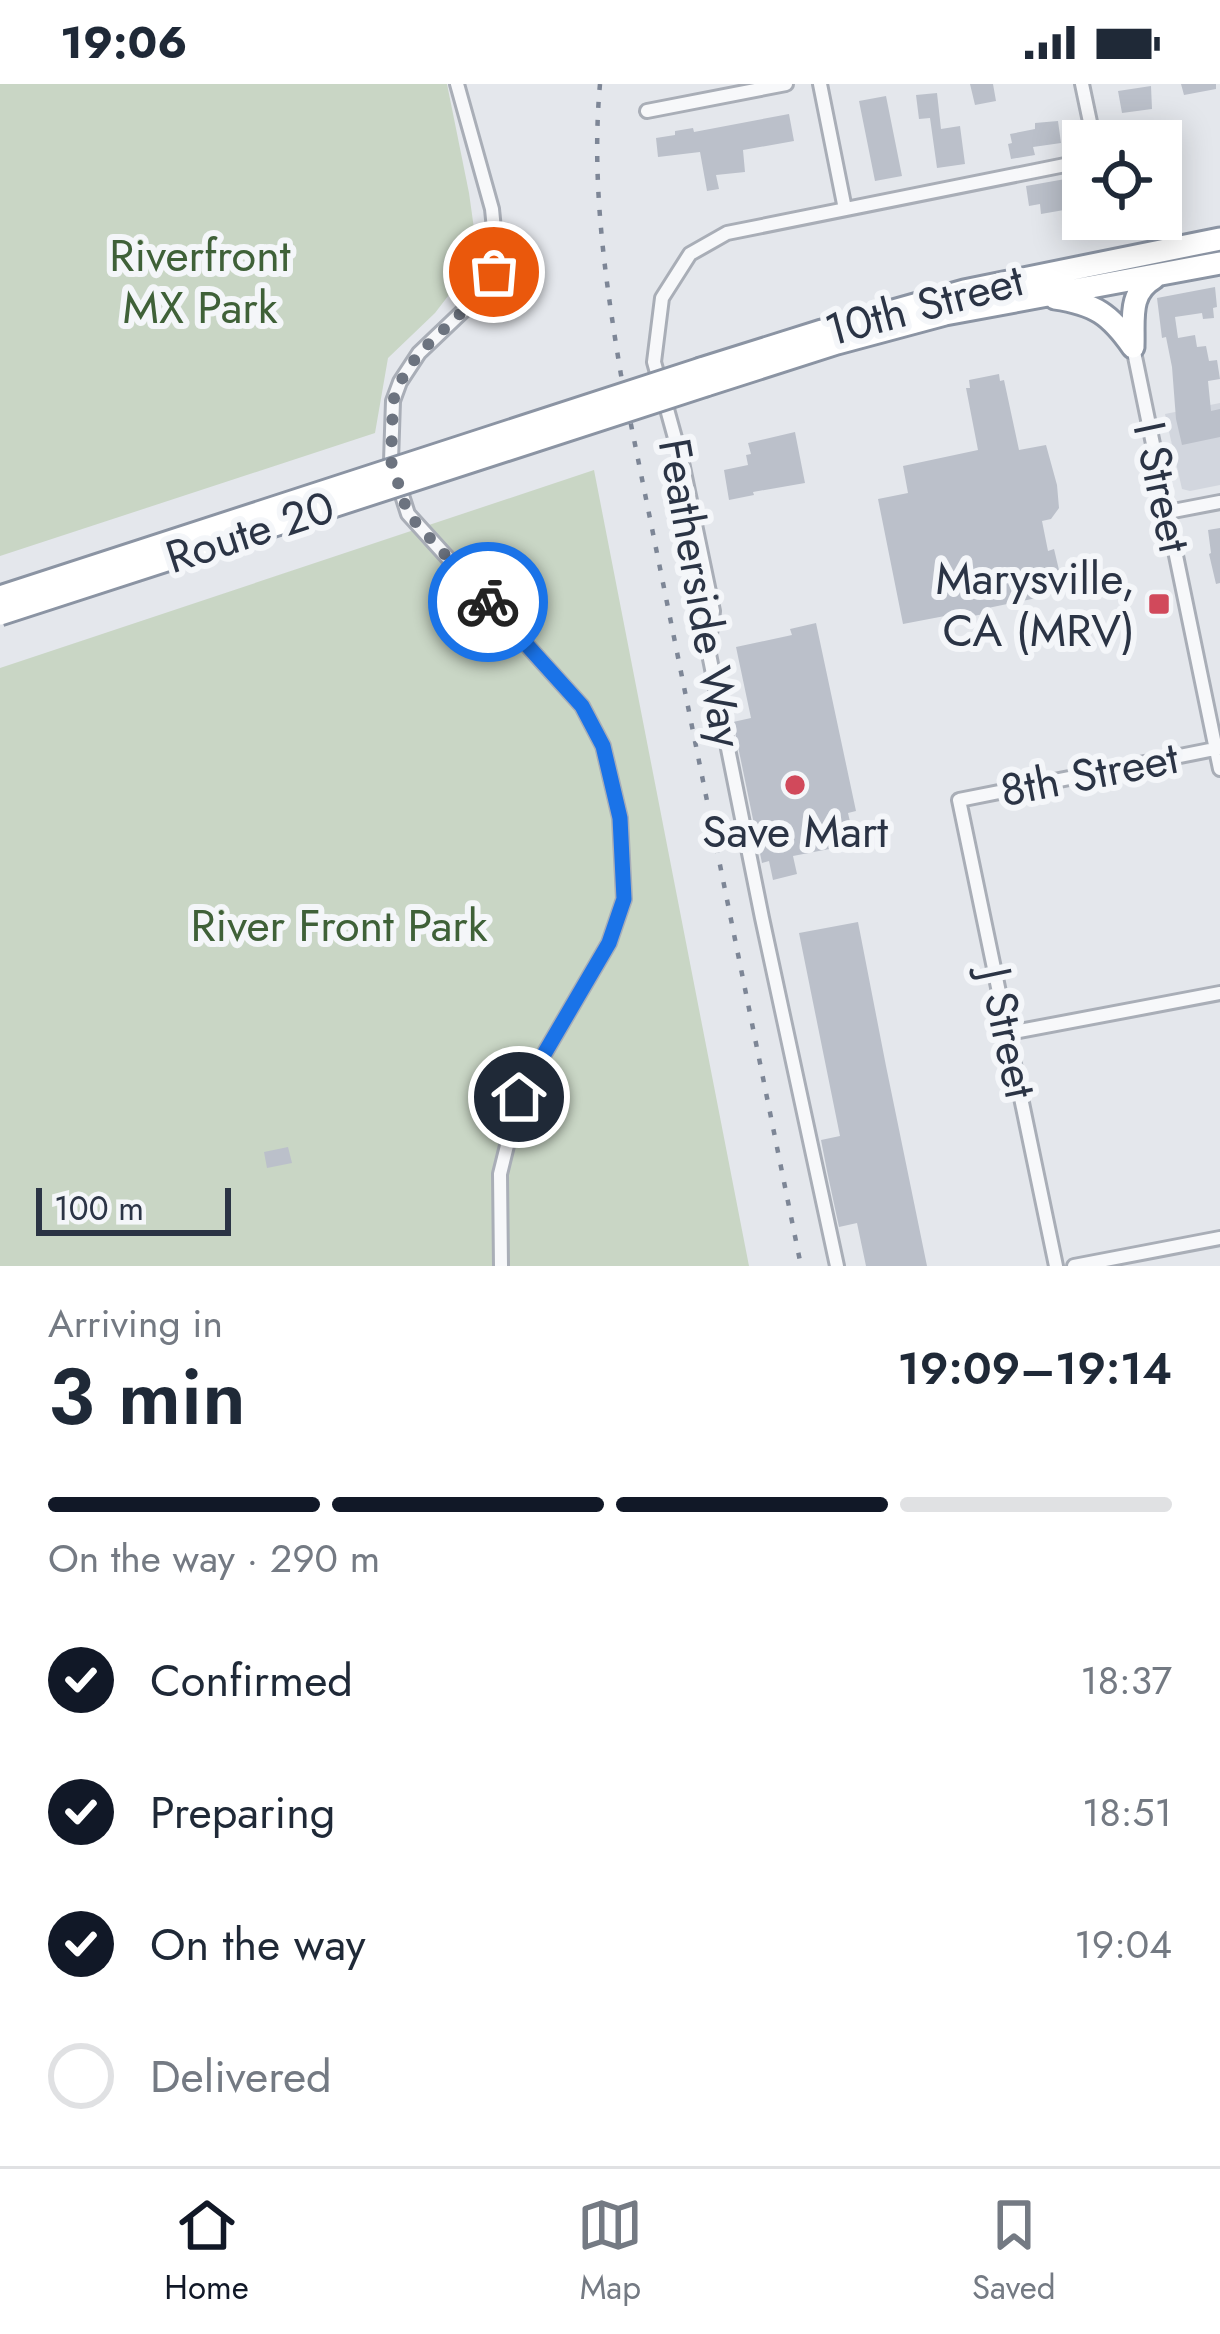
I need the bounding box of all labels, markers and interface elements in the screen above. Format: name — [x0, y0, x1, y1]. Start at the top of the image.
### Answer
text: 19:06 — [60, 10, 187, 75]
map controls — [1062, 120, 1182, 240]
button: locate — [1062, 120, 1182, 240]
pin — [443, 221, 545, 323]
park label: Riverfront MX Park — [109, 223, 291, 340]
icon: bag — [461, 239, 527, 305]
street label: 10th Street — [818, 247, 1030, 363]
street label: I Street — [1116, 416, 1208, 558]
street label: Featherside Way — [642, 434, 760, 753]
street label: Route 20 — [157, 474, 343, 590]
courier — [428, 542, 548, 662]
place label: Marysville, CA (MRV) — [935, 546, 1135, 663]
icon: bike — [455, 569, 521, 635]
marker: Marysville, CA (MRV) — [1146, 591, 1172, 617]
street label: 8th Street — [995, 725, 1184, 823]
marker: Save Mart — [782, 772, 808, 798]
place label: Save Mart — [702, 799, 888, 864]
park label: River Front Park — [190, 893, 488, 958]
street label: J Street — [961, 957, 1054, 1104]
pin — [468, 1046, 570, 1148]
icon: home — [486, 1064, 552, 1130]
scale bar — [36, 1182, 231, 1235]
text: 100 m — [54, 1185, 144, 1232]
text: Arriving in — [48, 1295, 223, 1352]
text: 19:09–19:14 — [898, 1336, 1172, 1401]
text: 3 min — [48, 1341, 246, 1453]
text: On the way · 290 m — [48, 1530, 380, 1587]
icon: check — [48, 1647, 114, 1713]
text: Confirmed — [150, 1648, 353, 1713]
text: 18:37 — [1080, 1652, 1172, 1709]
icon: check — [48, 1779, 114, 1845]
text: Preparing — [150, 1780, 335, 1845]
text: 18:51 — [1082, 1784, 1172, 1841]
icon: check — [48, 1911, 114, 1977]
text: On the way — [150, 1912, 366, 1977]
text: 19:04 — [1074, 1916, 1172, 1973]
text: Delivered — [150, 2044, 332, 2109]
tab: Home — [164, 2192, 249, 2311]
tab: Map — [577, 2192, 643, 2311]
tab: Saved — [972, 2192, 1056, 2311]

